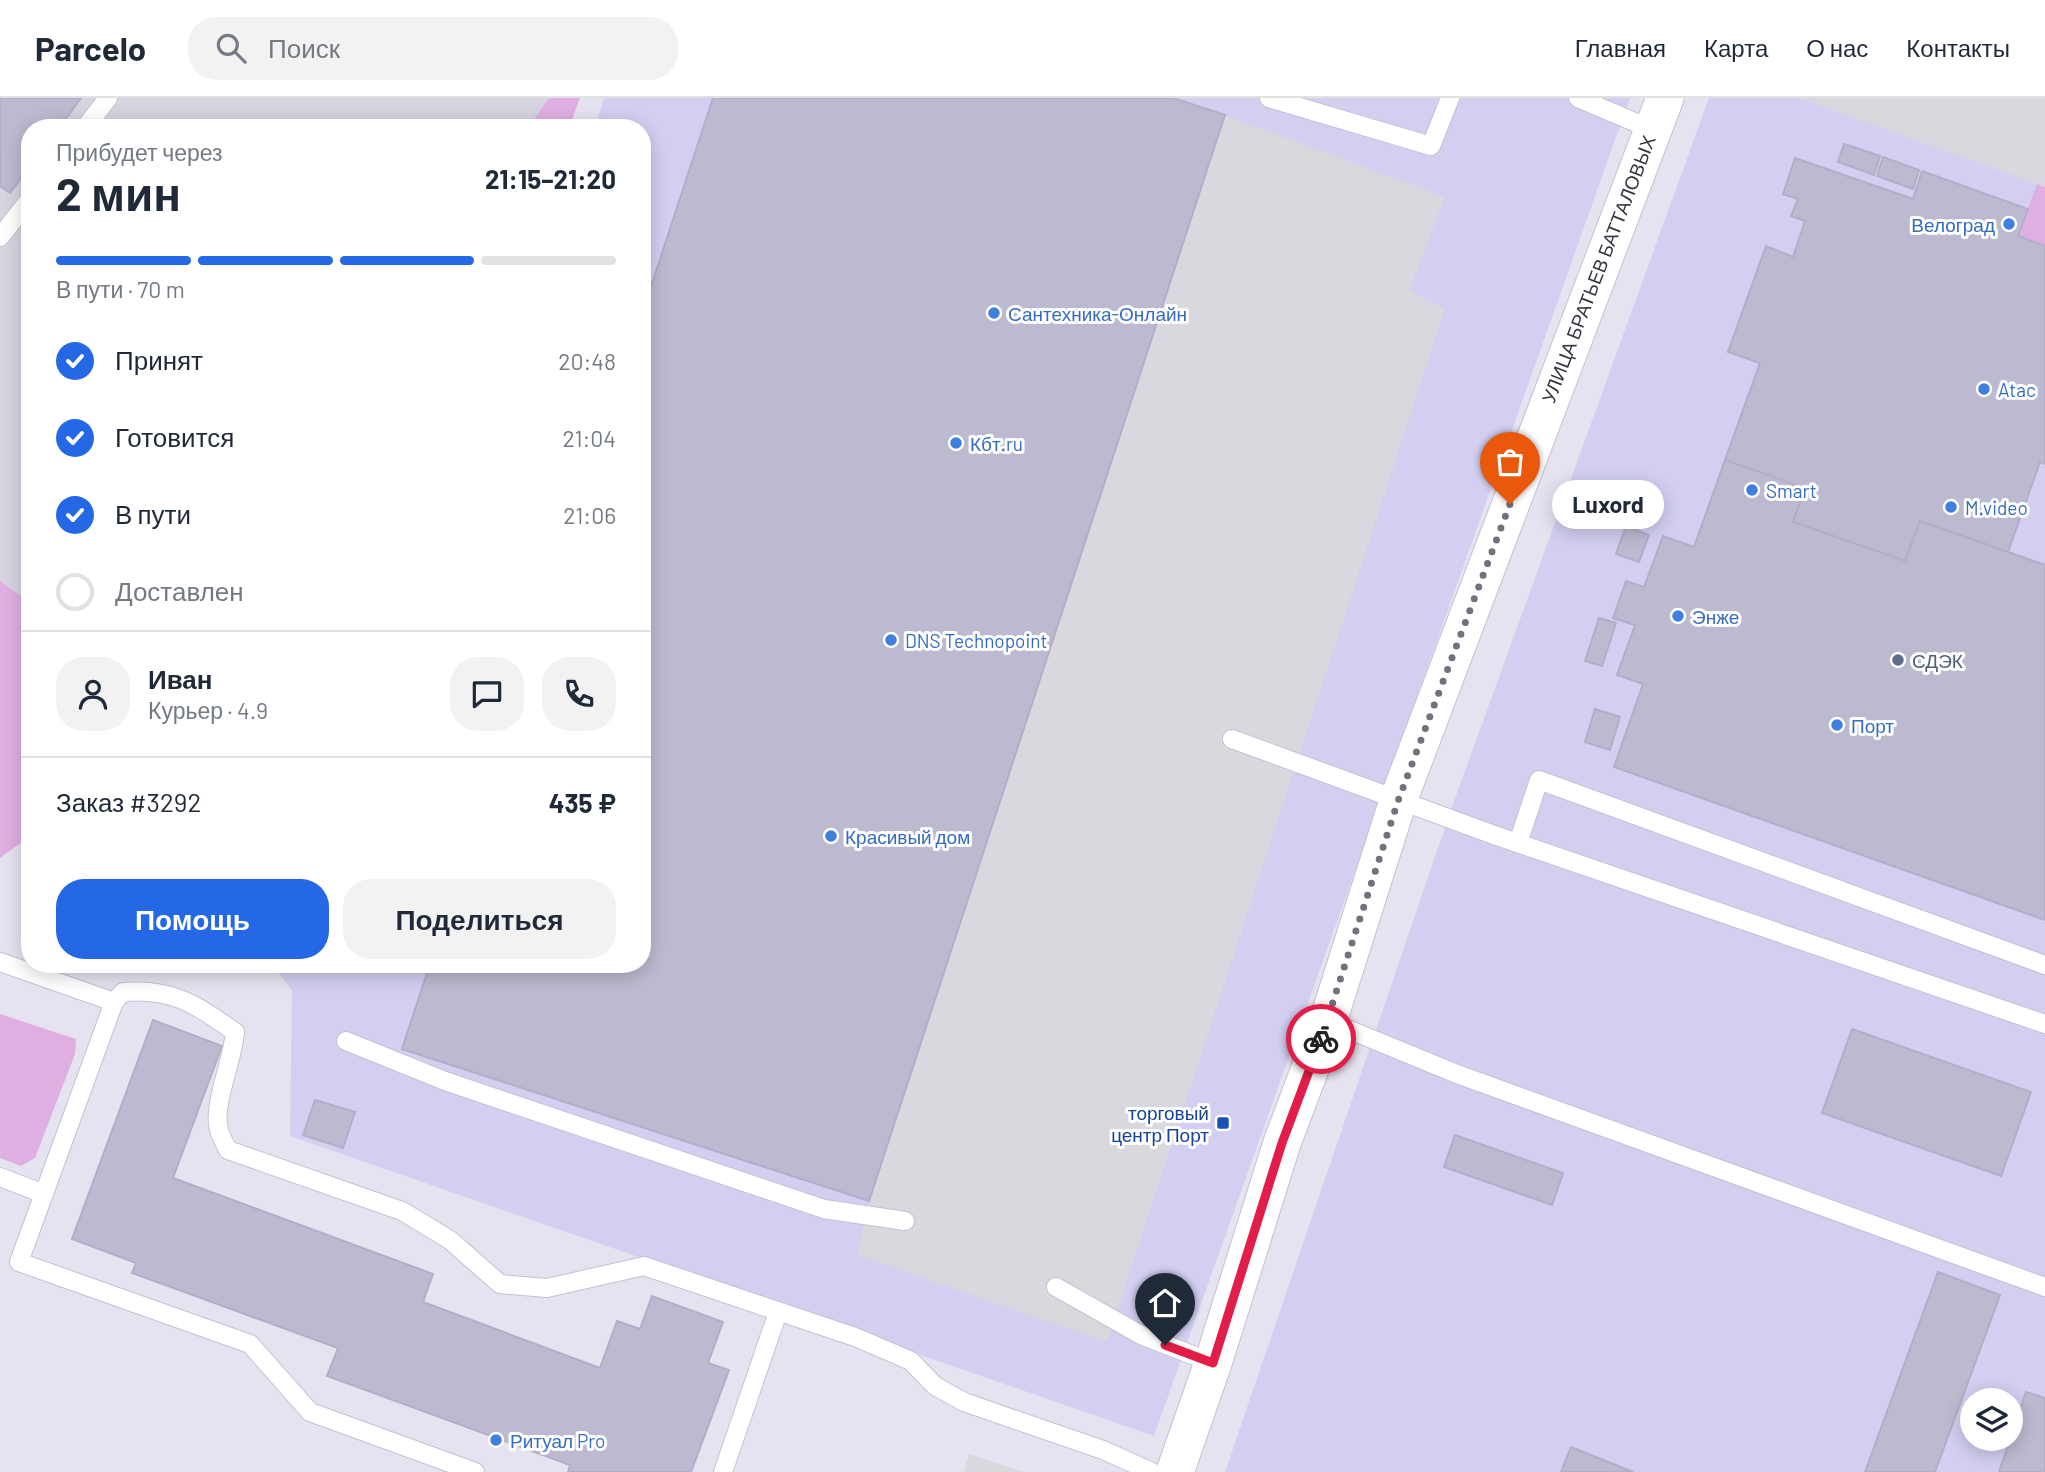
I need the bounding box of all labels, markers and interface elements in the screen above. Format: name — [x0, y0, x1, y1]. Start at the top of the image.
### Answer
search box — [188, 17, 678, 80]
text: Parcelo — [35, 28, 146, 68]
icon: search — [212, 29, 250, 67]
text: Поиск — [268, 32, 340, 63]
text: Главная — [1575, 33, 1666, 62]
text: Карта — [1704, 33, 1768, 62]
text: О нас — [1806, 33, 1868, 62]
text: Контакты — [1906, 33, 2010, 62]
street label: УЛИЦА БРАТЬЕВ БАТТАЛОВЫХ — [1536, 132, 1660, 406]
text: Прибудет через — [56, 138, 223, 166]
text: 21:15–21:20 — [485, 163, 616, 194]
text: 2 мин — [56, 165, 181, 220]
place label: Велоград — [1911, 213, 1995, 236]
marker: Велоград — [2001, 216, 2017, 232]
text: В пути · 70 m — [56, 275, 185, 303]
place label: Сантехника-Онлайн — [1008, 302, 1187, 325]
marker: Сантехника-Онлайн — [986, 305, 1002, 321]
icon: check — [56, 342, 94, 380]
text: Принят — [115, 344, 203, 375]
text: 20:48 — [558, 347, 616, 375]
place label: Atac — [1998, 378, 2036, 401]
marker: Atac — [1976, 381, 1992, 397]
icon: check — [56, 419, 94, 457]
text: Готовится — [115, 421, 234, 452]
text: 21:04 — [562, 424, 616, 452]
place label: Кбт.ru — [970, 432, 1023, 455]
pin — [1480, 432, 1540, 504]
marker: Кбт.ru — [948, 435, 964, 451]
icon: bag — [1491, 443, 1529, 481]
place label: Smart — [1766, 479, 1817, 502]
callout: Luxord — [1552, 480, 1664, 528]
marker: Smart — [1744, 482, 1760, 498]
text: Luxord — [1572, 490, 1644, 518]
icon: check — [56, 496, 94, 534]
place label: M.video — [1965, 496, 2028, 519]
text: В пути — [115, 498, 191, 529]
marker: M.video — [1943, 499, 1959, 515]
text: 21:06 — [563, 501, 616, 529]
text: Доставлен — [115, 575, 244, 606]
place label: Энже — [1692, 605, 1739, 628]
marker: Энже — [1670, 608, 1686, 624]
place label: DNS Technopoint — [905, 629, 1047, 652]
marker: DNS Technopoint — [883, 632, 899, 648]
place label: СДЭК — [1912, 649, 1963, 672]
marker: СДЭК — [1890, 652, 1906, 668]
button: person — [56, 657, 130, 731]
button: chat — [450, 657, 524, 731]
button: phone — [542, 657, 616, 731]
text: Иван — [148, 663, 213, 694]
text: Курьер · 4.9 — [148, 696, 268, 724]
place label: Порт — [1851, 714, 1894, 737]
marker: Порт — [1829, 717, 1845, 733]
text: Заказ #3292 — [56, 786, 201, 817]
text: 435 ₽ — [549, 787, 616, 818]
place label: Красивый дом — [845, 825, 970, 848]
marker: Красивый дом — [823, 828, 839, 844]
button: Помощь — [56, 879, 329, 959]
button: Поделиться — [343, 879, 616, 959]
courier — [1286, 1004, 1356, 1074]
icon: bike — [1302, 1020, 1340, 1058]
place label: торговый центр Порт — [1111, 1101, 1209, 1146]
marker: торговый центр Порт — [1215, 1115, 1231, 1131]
pin — [1135, 1273, 1195, 1345]
icon: home — [1146, 1284, 1184, 1322]
map controls — [1960, 1388, 2023, 1451]
button: layers — [1960, 1388, 2023, 1451]
place label: Ритуал Pro — [510, 1429, 605, 1452]
marker: Ритуал Pro — [488, 1432, 504, 1448]

